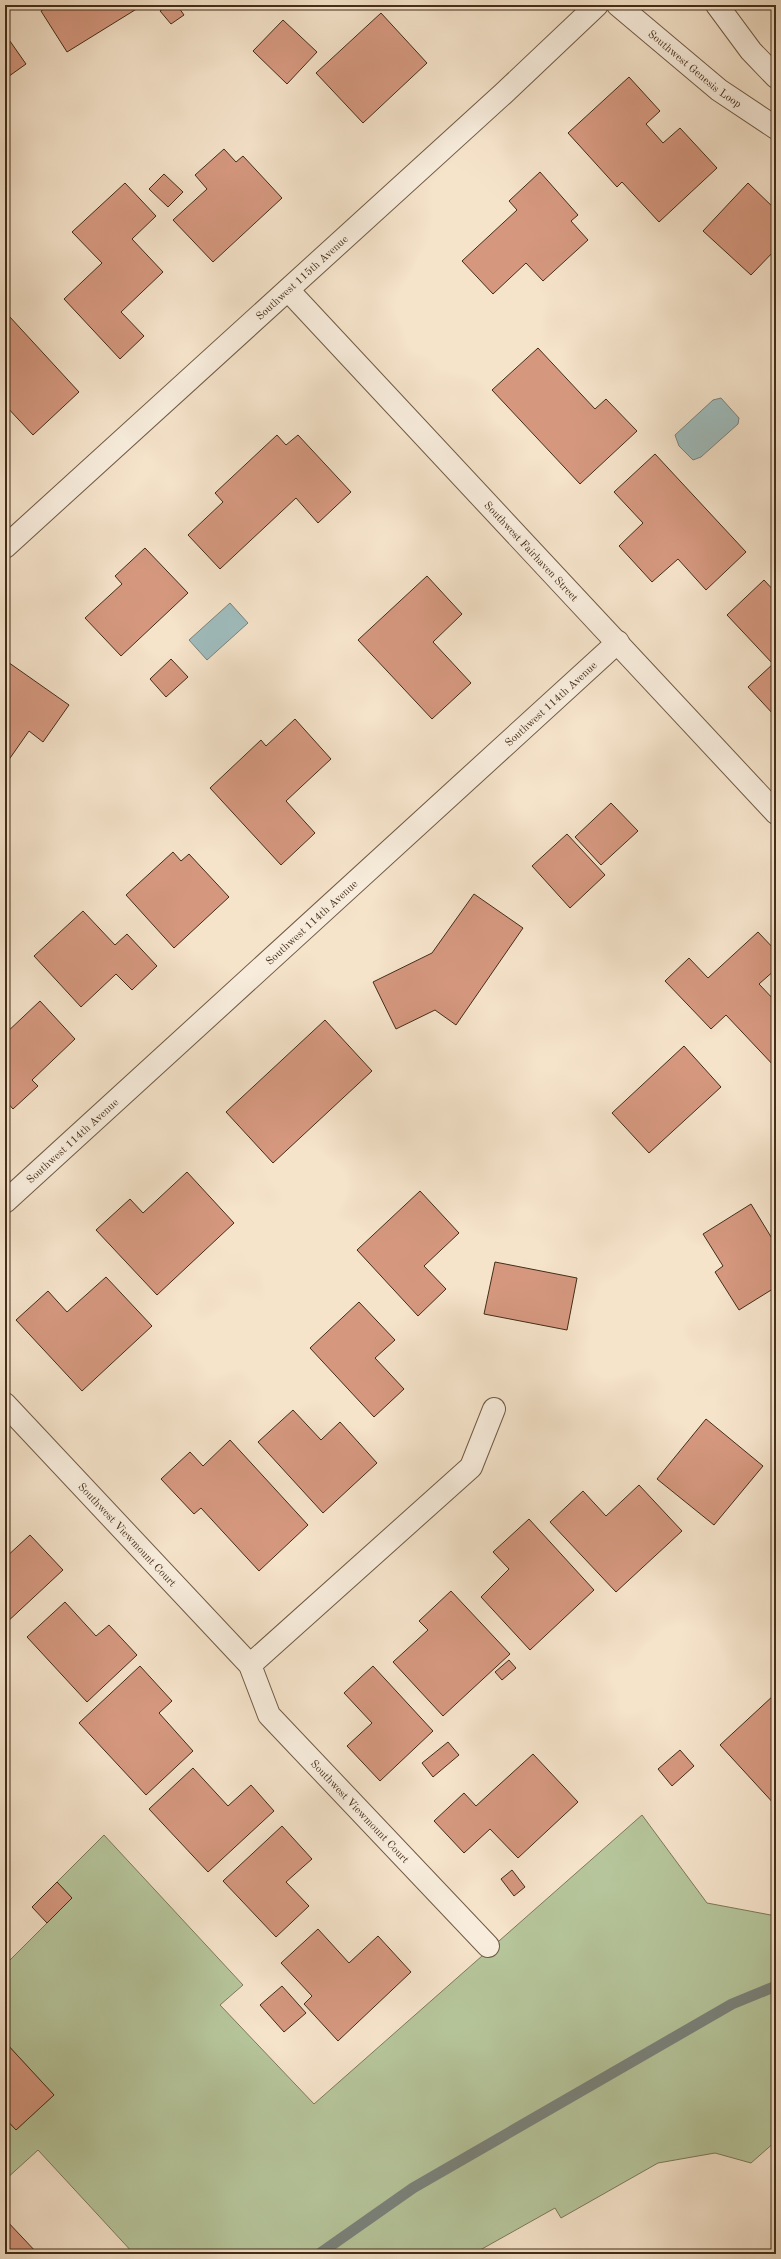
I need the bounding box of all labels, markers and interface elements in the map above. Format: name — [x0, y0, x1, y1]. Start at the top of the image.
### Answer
street label: Southwest Genesis Loop — [645, 29, 743, 111]
street label: Southwest 115th Avenue — [255, 234, 351, 323]
street label: Southwest Fairhaven Street — [481, 500, 580, 604]
street label: Southwest 114th Avenue — [504, 660, 600, 749]
street label: Southwest 114th Avenue — [264, 879, 360, 968]
street label: Southwest 114th Avenue — [25, 1097, 121, 1186]
street label: Southwest Viewmount Court — [75, 1482, 178, 1590]
street label: Southwest Viewmount Court — [308, 1759, 410, 1866]

